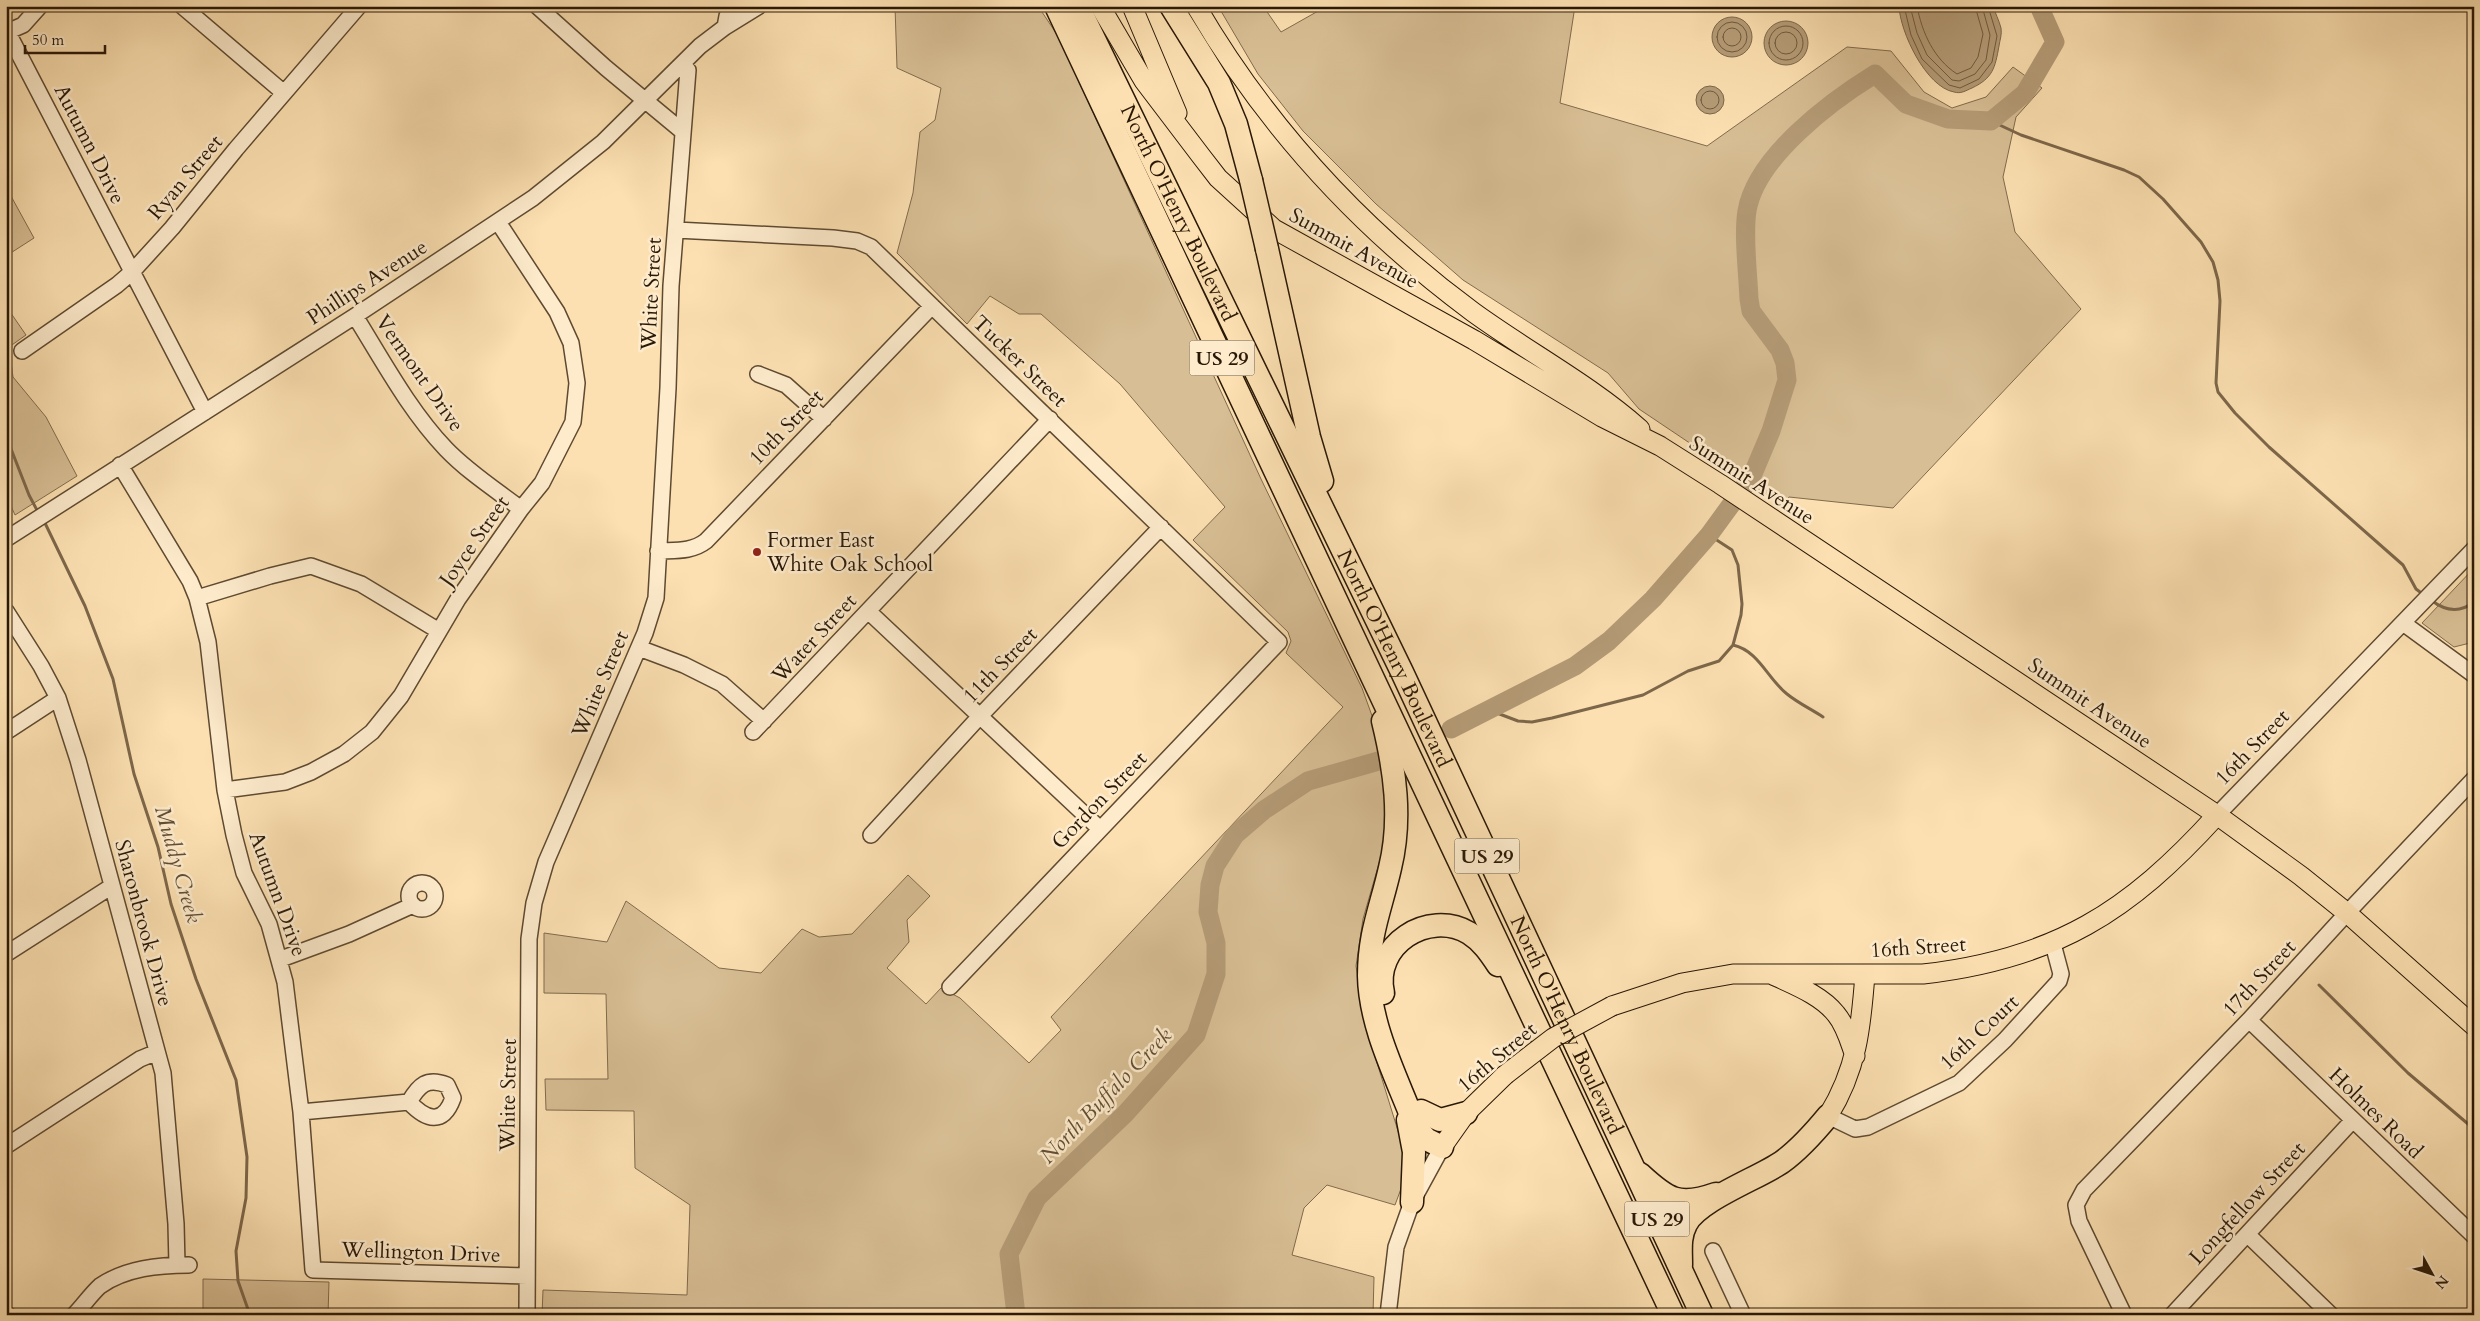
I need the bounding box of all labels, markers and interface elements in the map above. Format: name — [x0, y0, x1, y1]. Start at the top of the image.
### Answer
scale bar — [25, 22, 105, 54]
text: 50 m — [32, 30, 64, 50]
street label: Autumn Drive — [47, 79, 132, 209]
street label: North O'Henry Boulevard — [1113, 100, 1243, 326]
street label: Ryan Street — [141, 128, 230, 226]
street label: Summit Avenue — [1284, 201, 1424, 296]
street label: Phillips Avenue — [301, 233, 433, 332]
street label: White Street — [634, 237, 669, 352]
street label: Vermont Drive — [368, 309, 471, 438]
street label: Tucker Street — [966, 309, 1074, 414]
road number: US 29 — [1190, 340, 1254, 376]
street label: 10th Street — [743, 383, 830, 472]
street label: Summit Avenue — [1684, 429, 1820, 532]
street label: Joyce Street — [431, 490, 517, 595]
place label: Former East White Oak School — [766, 526, 933, 579]
street label: North O'Henry Boulevard — [1330, 545, 1458, 772]
marker: Former East White Oak School — [751, 546, 763, 558]
street label: Water Street — [765, 587, 863, 690]
street label: 11th Street — [957, 621, 1044, 710]
street label: White Street — [565, 626, 636, 743]
street label: Summit Avenue — [2022, 651, 2157, 756]
street label: 16th Street — [2209, 703, 2296, 792]
street label: Gordon Street — [1045, 745, 1154, 856]
water label: Muddy Creek — [147, 802, 209, 926]
street label: Autumn Drive — [242, 828, 314, 961]
street label: Sharonbrook Drive — [107, 837, 180, 1010]
road number: US 29 — [1454, 838, 1520, 874]
street label: North O'Henry Boulevard — [1503, 911, 1630, 1139]
street label: 16th Street — [1869, 930, 1967, 965]
street label: 17th Street — [2216, 933, 2303, 1023]
street label: 16th Court — [1933, 988, 2026, 1077]
street label: 16th Street — [1451, 1015, 1544, 1099]
water label: North Buffalo Creek — [1033, 1021, 1179, 1170]
street label: White Street — [493, 1038, 524, 1153]
street label: Holmes Road — [2322, 1061, 2429, 1166]
street label: Longfellow Street — [2183, 1135, 2312, 1271]
road number: US 29 — [1624, 1202, 1690, 1236]
street label: Wellington Drive — [340, 1235, 501, 1270]
north arrow — [2408, 1248, 2458, 1298]
text: N — [2430, 1271, 2453, 1293]

